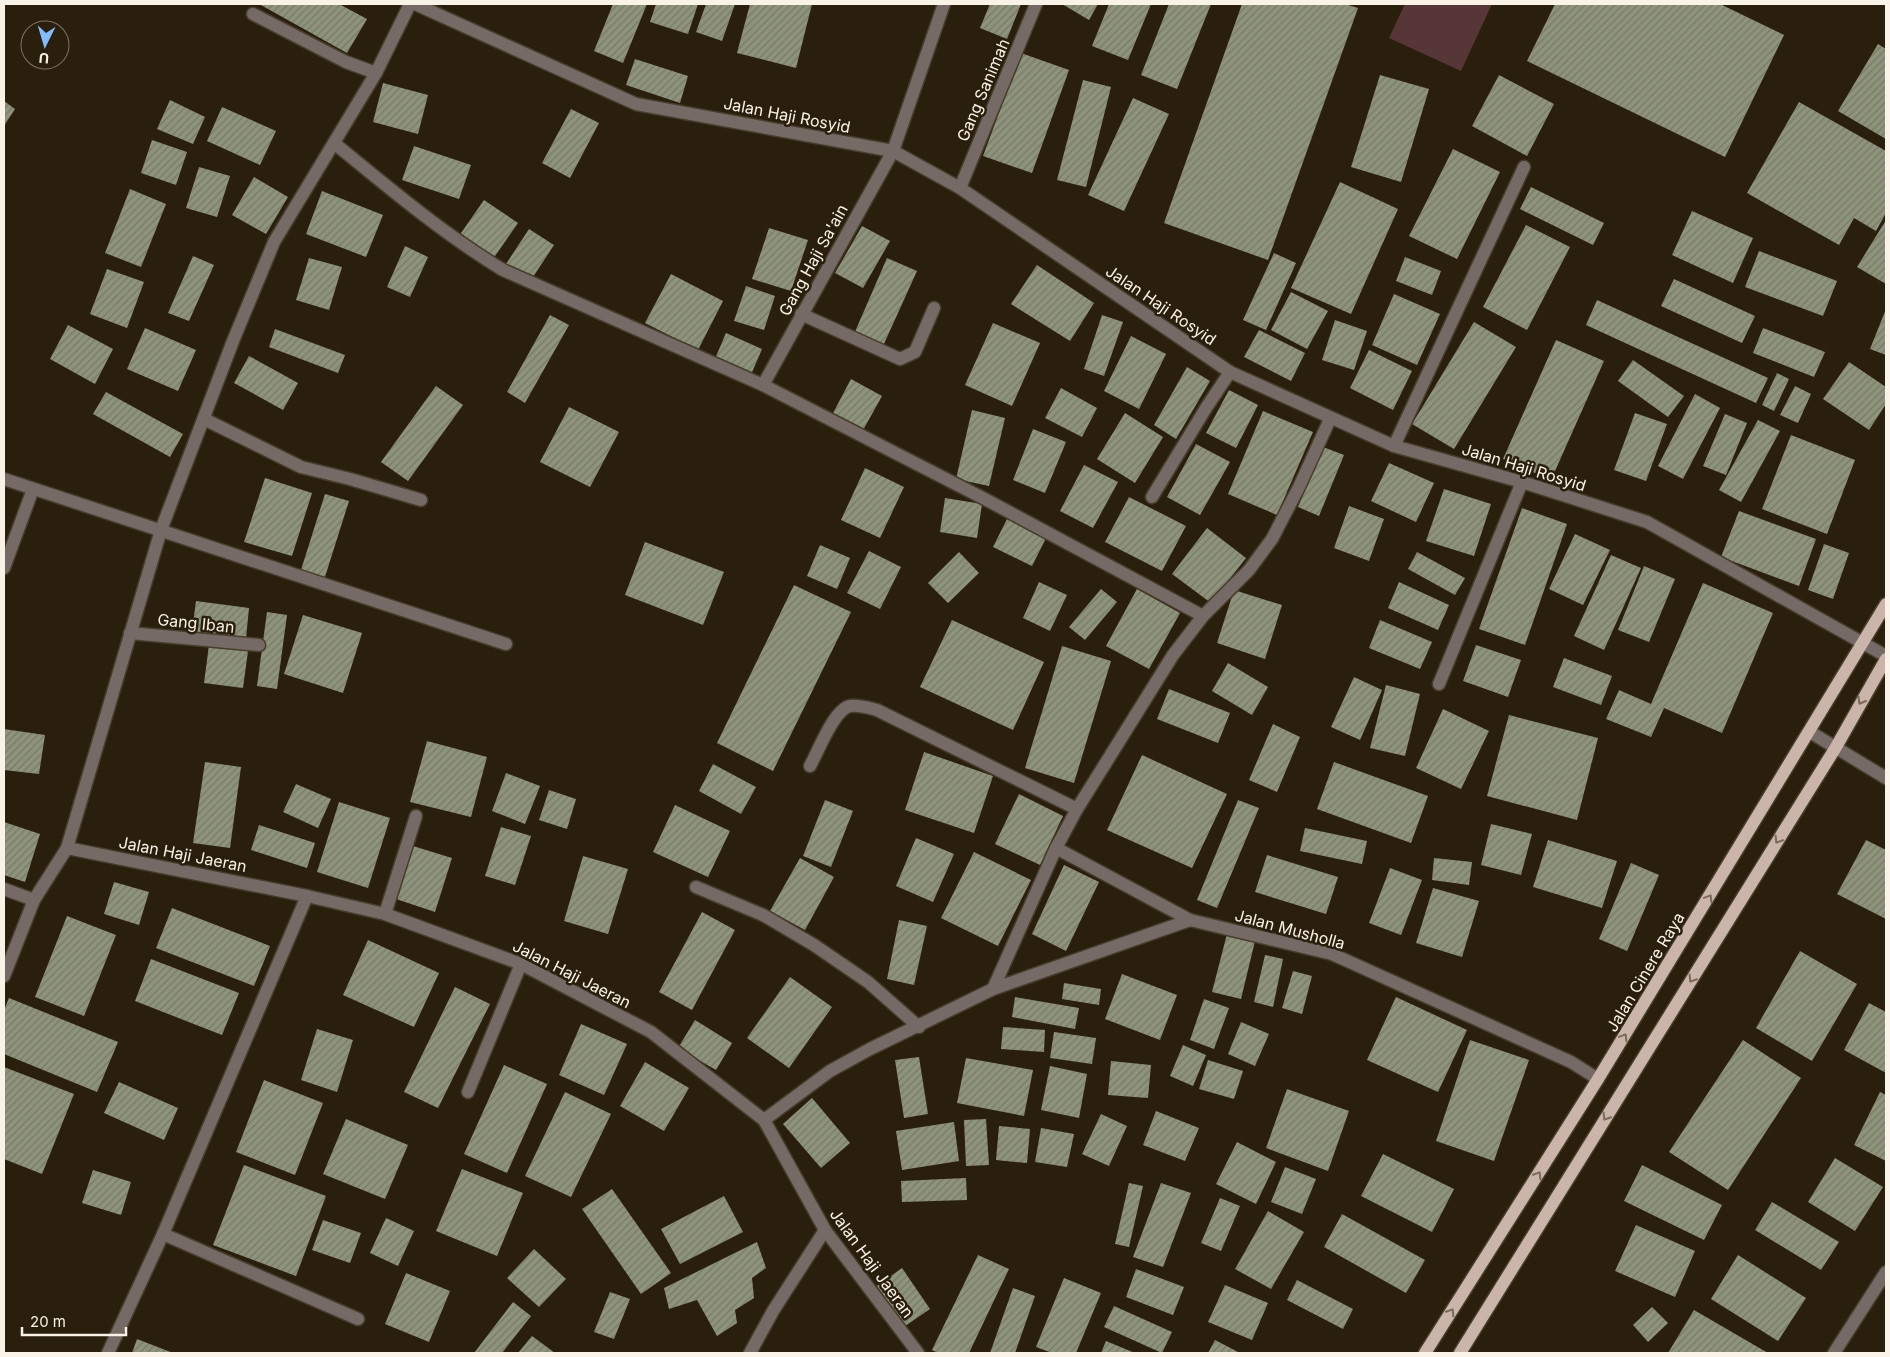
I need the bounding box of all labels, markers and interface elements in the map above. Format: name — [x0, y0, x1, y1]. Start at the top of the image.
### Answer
north arrow — [20, 20, 70, 70]
street label: Gang Sanimah — [952, 36, 1014, 144]
text: U — [38, 50, 50, 67]
street label: Jalan Haji Rosyid — [722, 93, 852, 137]
street label: Gang Haji Sa'ain — [774, 201, 852, 319]
street label: Jalan Haji Rosyid — [1102, 261, 1220, 349]
street label: Jalan Haji Rosyid — [1459, 439, 1589, 495]
street label: Gang Iban — [156, 609, 236, 637]
one-way arrow — [1858, 696, 1868, 705]
street label: Jalan Haji Jaeran — [117, 832, 249, 876]
one-way arrow — [1774, 835, 1784, 844]
one-way arrow — [1702, 894, 1712, 903]
street label: Jalan Musholla — [1233, 905, 1347, 953]
street label: Jalan Cinere Raya — [1601, 909, 1689, 1035]
street label: Jalan Haji Jaeran — [510, 936, 634, 1012]
one-way arrow — [1689, 973, 1698, 982]
one-way arrow — [1618, 1033, 1627, 1042]
one-way arrow — [1603, 1111, 1613, 1120]
one-way arrow — [1532, 1171, 1541, 1180]
street label: Jalan Haji Jaeran — [826, 1205, 918, 1321]
scale bar — [22, 1304, 126, 1336]
one-way arrow — [1445, 1308, 1455, 1317]
text: 20 m — [30, 1312, 66, 1331]

